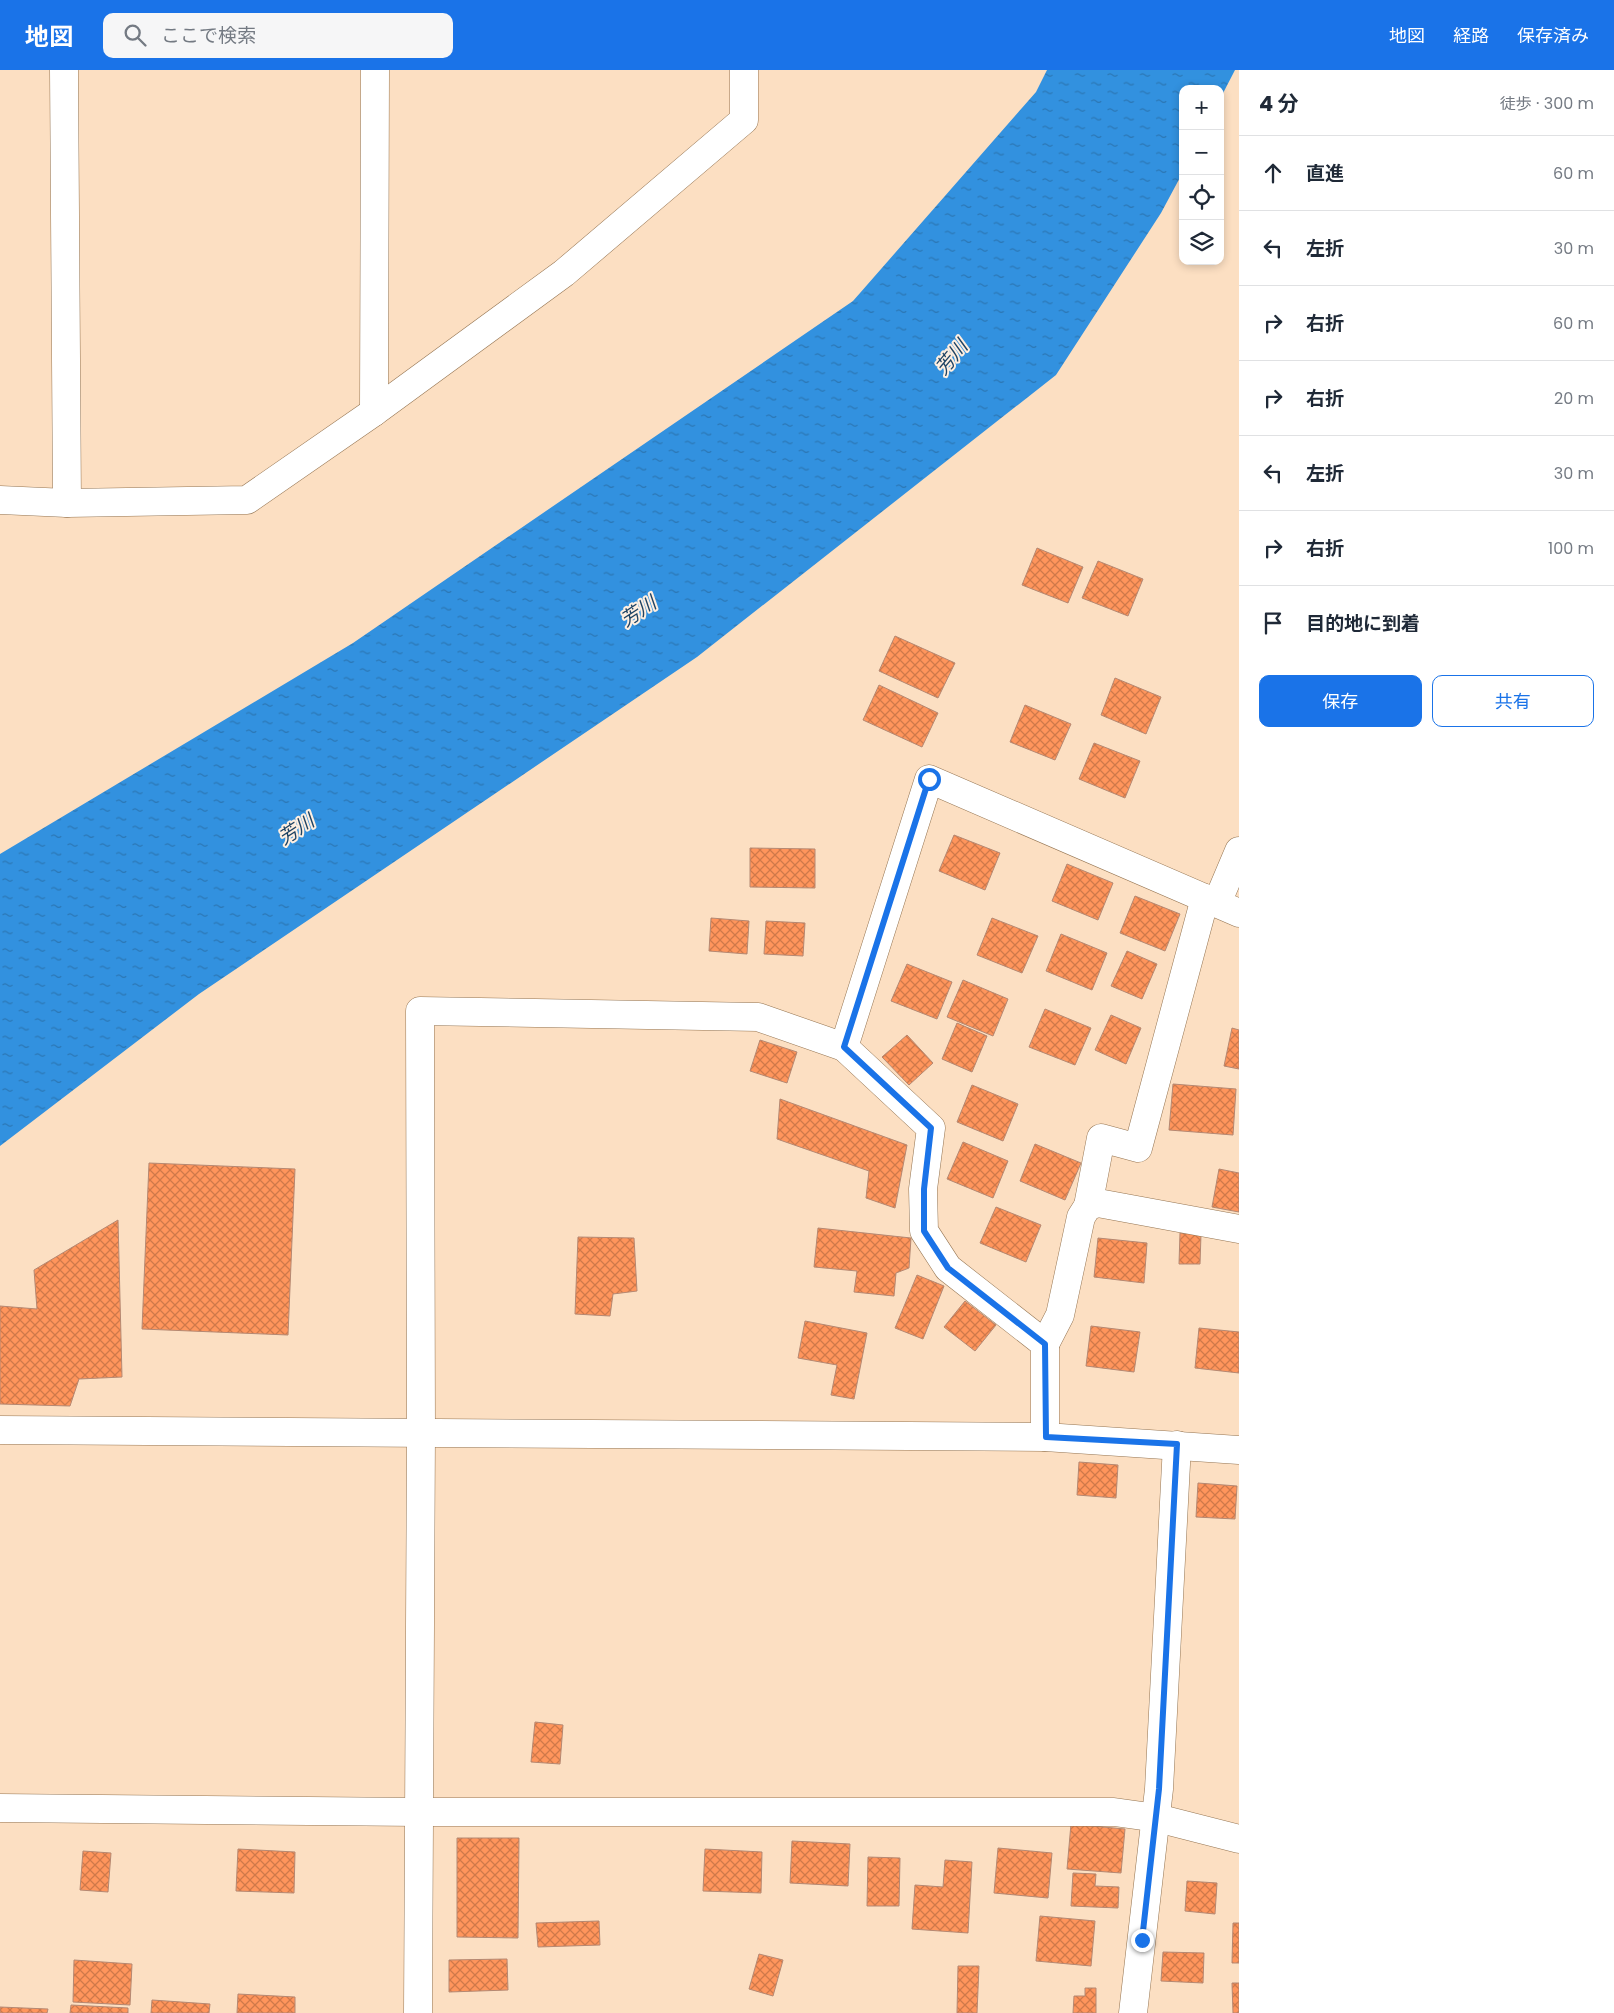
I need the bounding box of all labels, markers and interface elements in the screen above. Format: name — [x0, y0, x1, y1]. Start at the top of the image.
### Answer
search box — [103, 13, 453, 58]
text: 地図 — [25, 20, 73, 53]
icon: search — [121, 21, 149, 49]
text: ここで検索 — [161, 22, 256, 49]
text: 地図 — [1389, 23, 1425, 48]
text: 経路 — [1453, 23, 1489, 48]
text: 保存済み — [1517, 23, 1589, 48]
map controls — [1179, 85, 1224, 265]
button: + — [1179, 85, 1224, 130]
text: 4 分 — [1259, 89, 1299, 118]
text: 徒歩 · 300 m — [1500, 92, 1594, 115]
button: − — [1179, 130, 1224, 175]
icon: ahead — [1259, 159, 1287, 187]
text: 直進 — [1306, 160, 1344, 187]
text: 60 m — [1553, 162, 1594, 185]
button: locate — [1179, 175, 1224, 220]
button: layers — [1179, 220, 1224, 265]
icon: left — [1259, 234, 1287, 262]
text: 左折 — [1306, 235, 1344, 262]
text: 30 m — [1554, 237, 1594, 260]
icon: right — [1259, 309, 1287, 337]
text: 右折 — [1306, 310, 1344, 337]
text: 60 m — [1553, 312, 1594, 335]
water label: 芳川 — [929, 333, 975, 381]
icon: right — [1259, 384, 1287, 412]
text: 右折 — [1306, 385, 1344, 412]
text: 20 m — [1554, 387, 1594, 410]
icon: left — [1259, 459, 1287, 487]
text: 左折 — [1306, 460, 1344, 487]
text: 30 m — [1554, 462, 1594, 485]
icon: right — [1259, 534, 1287, 562]
text: 右折 — [1306, 535, 1344, 562]
text: 100 m — [1548, 537, 1594, 560]
water label: 芳川 — [615, 589, 663, 633]
icon: arrive — [1259, 609, 1287, 637]
text: 目的地に到着 — [1306, 610, 1420, 637]
button: 保存 — [1259, 675, 1422, 727]
button: 共有 — [1432, 675, 1594, 727]
route start — [918, 768, 941, 791]
water label: 芳川 — [273, 807, 321, 851]
route end — [1131, 1929, 1154, 1952]

